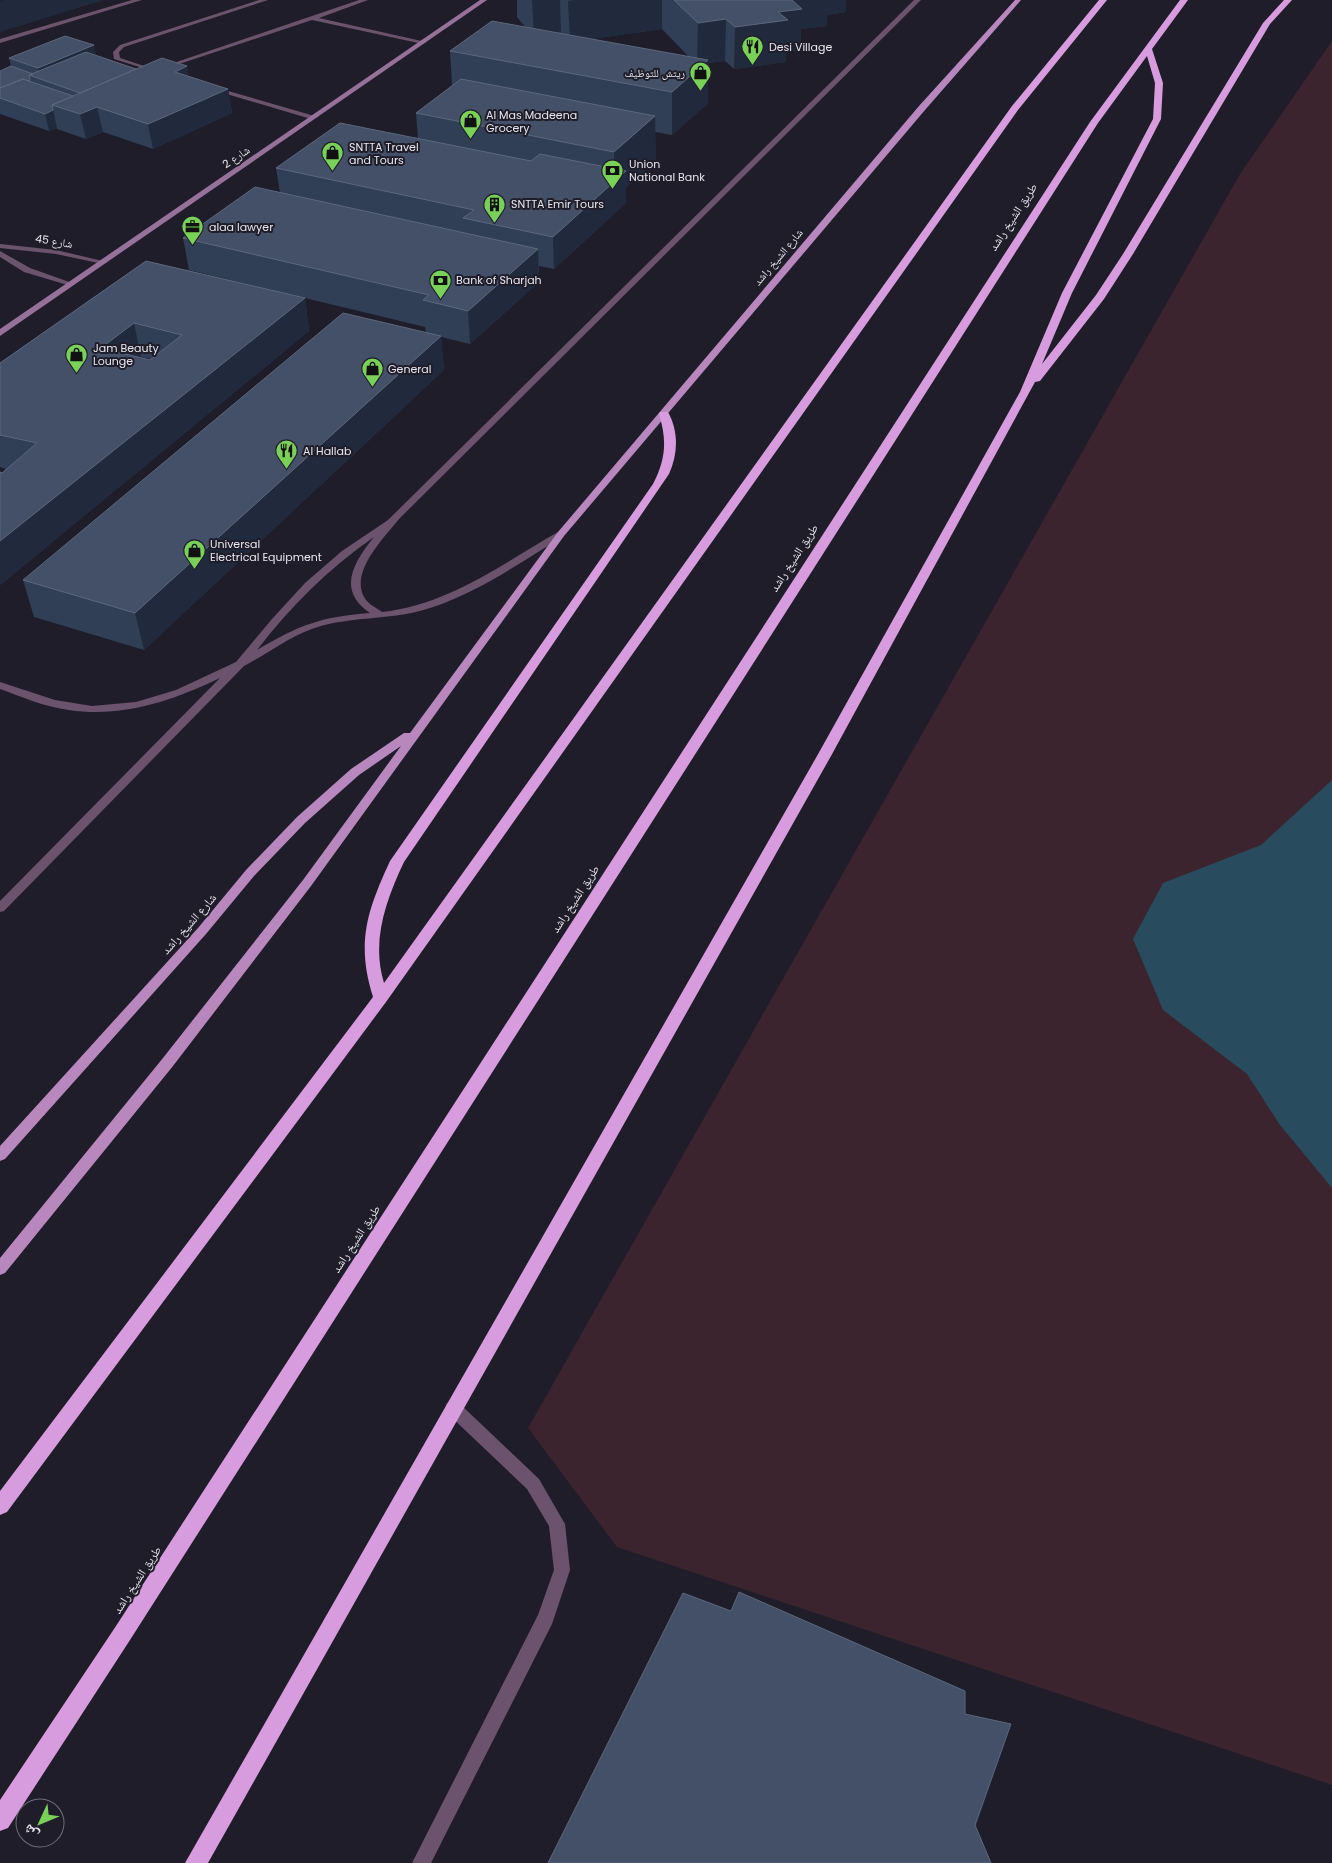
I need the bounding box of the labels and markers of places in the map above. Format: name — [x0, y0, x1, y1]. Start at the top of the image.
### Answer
restaurant icon: Desi Village — [741, 35, 765, 66]
place label: Desi Village — [769, 39, 832, 55]
shop icon: ريتش للتوظيف — [689, 61, 713, 92]
place label: ريتش للتوظيف — [625, 65, 685, 81]
place label: Al Mas Madeena Grocery — [486, 107, 577, 136]
shop icon: Al Mas Madeena Grocery — [458, 109, 482, 140]
place label: SNTTA Travel and Tours — [349, 139, 419, 168]
shop icon: SNTTA Travel and Tours — [321, 141, 345, 172]
place label: Union National Bank — [629, 156, 705, 185]
bank icon: Union National Bank — [601, 158, 625, 189]
building icon: SNTTA Emir Tours — [483, 192, 507, 223]
place label: SNTTA Emir Tours — [511, 196, 604, 212]
office icon: alaa lawyer — [181, 215, 205, 246]
place label: alaa lawyer — [209, 219, 273, 235]
bank icon: Bank of Sharjah — [428, 268, 452, 299]
place label: Bank of Sharjah — [456, 272, 542, 288]
place label: Jam Beauty Lounge — [93, 340, 160, 369]
shop icon: Jam Beauty Lounge — [65, 342, 89, 373]
shop icon: General — [360, 357, 384, 388]
place label: General — [388, 361, 431, 377]
restaurant icon: Al Hallab — [275, 439, 299, 470]
place label: Al Hallab — [303, 443, 351, 459]
place label: Universal Electrical Equipment — [210, 536, 322, 565]
shop icon: Universal Electrical Equipment — [182, 538, 206, 569]

